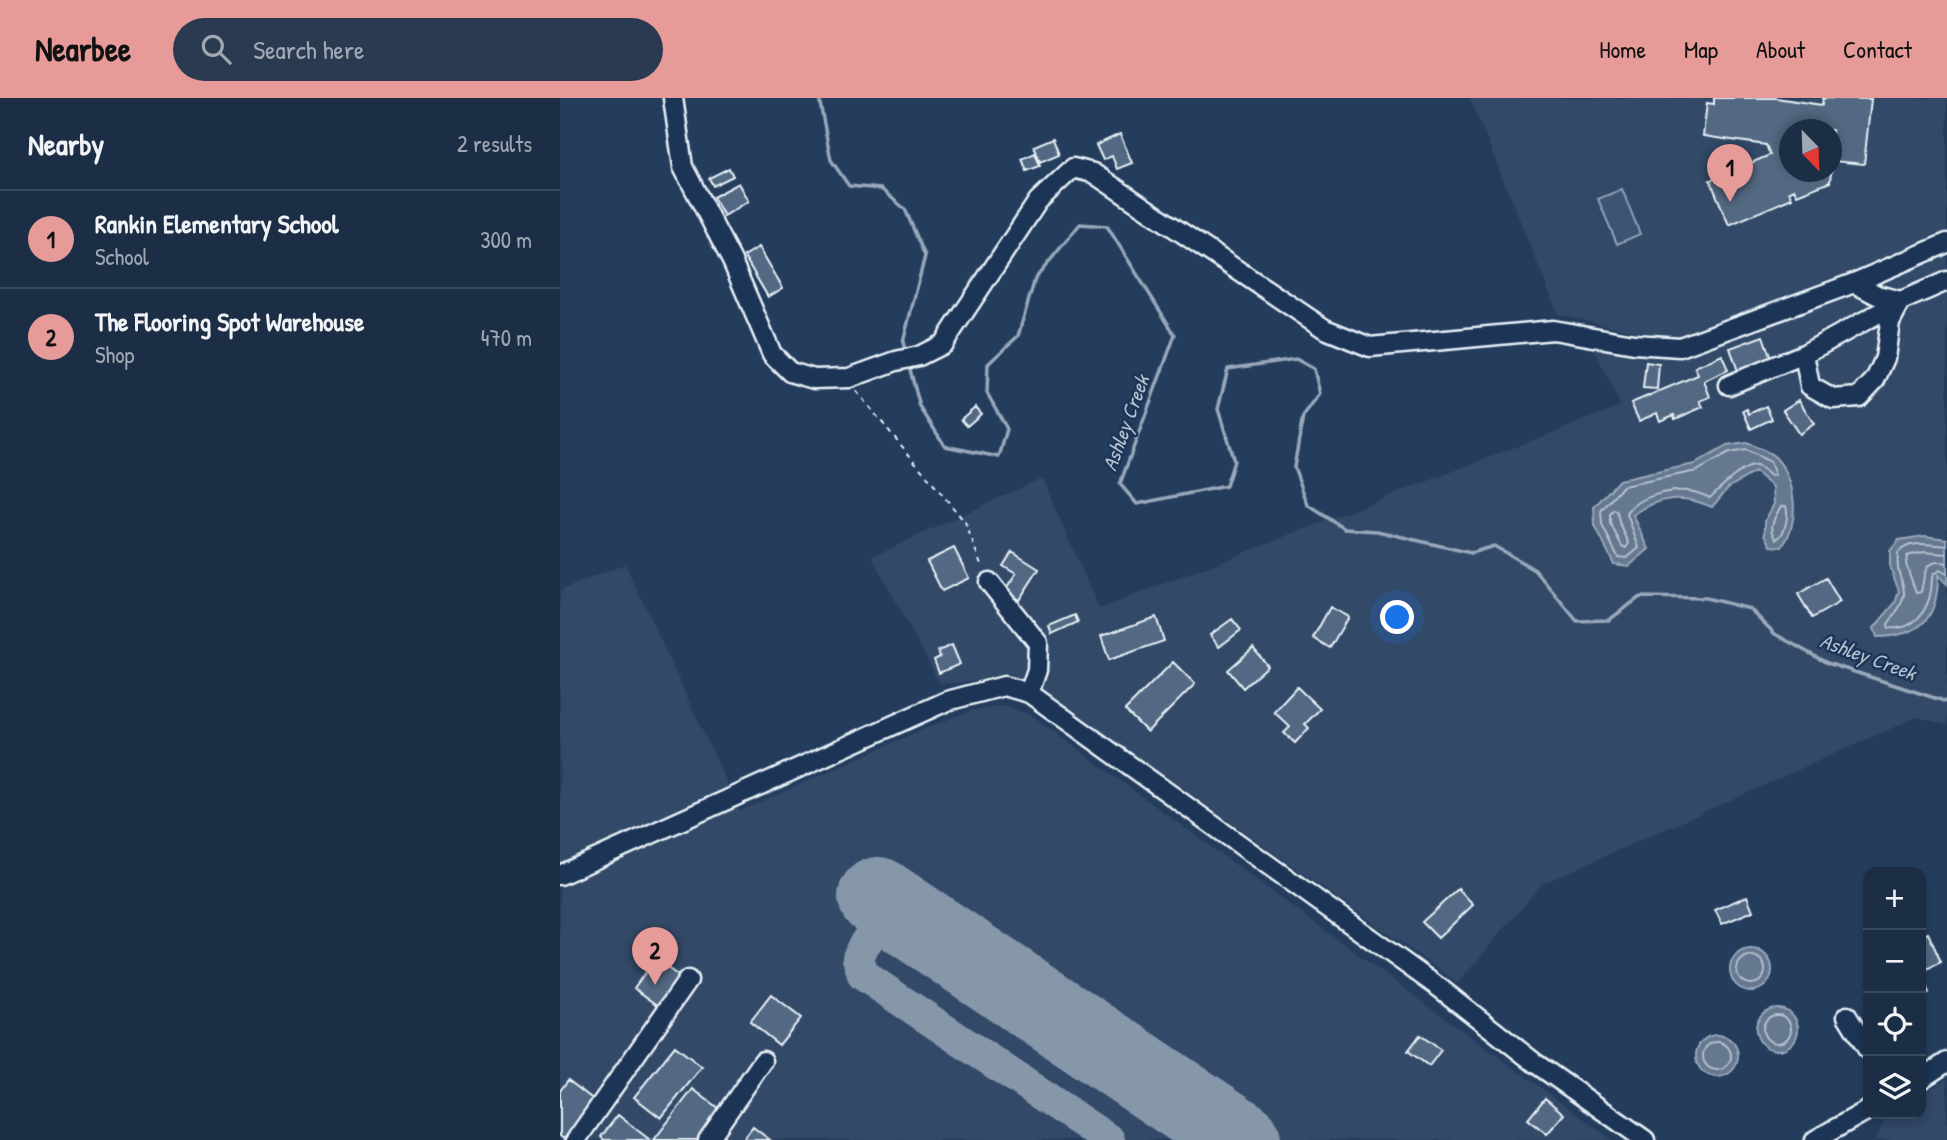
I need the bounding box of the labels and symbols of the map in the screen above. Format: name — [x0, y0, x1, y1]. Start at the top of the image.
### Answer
north arrow — [1779, 119, 1842, 182]
pin: 1 — [1707, 144, 1753, 202]
water label: Ashley Creek — [1095, 369, 1157, 475]
your location — [1380, 600, 1414, 634]
water label: Ashley Creek — [1816, 626, 1922, 688]
pin: 2 — [632, 927, 678, 985]

